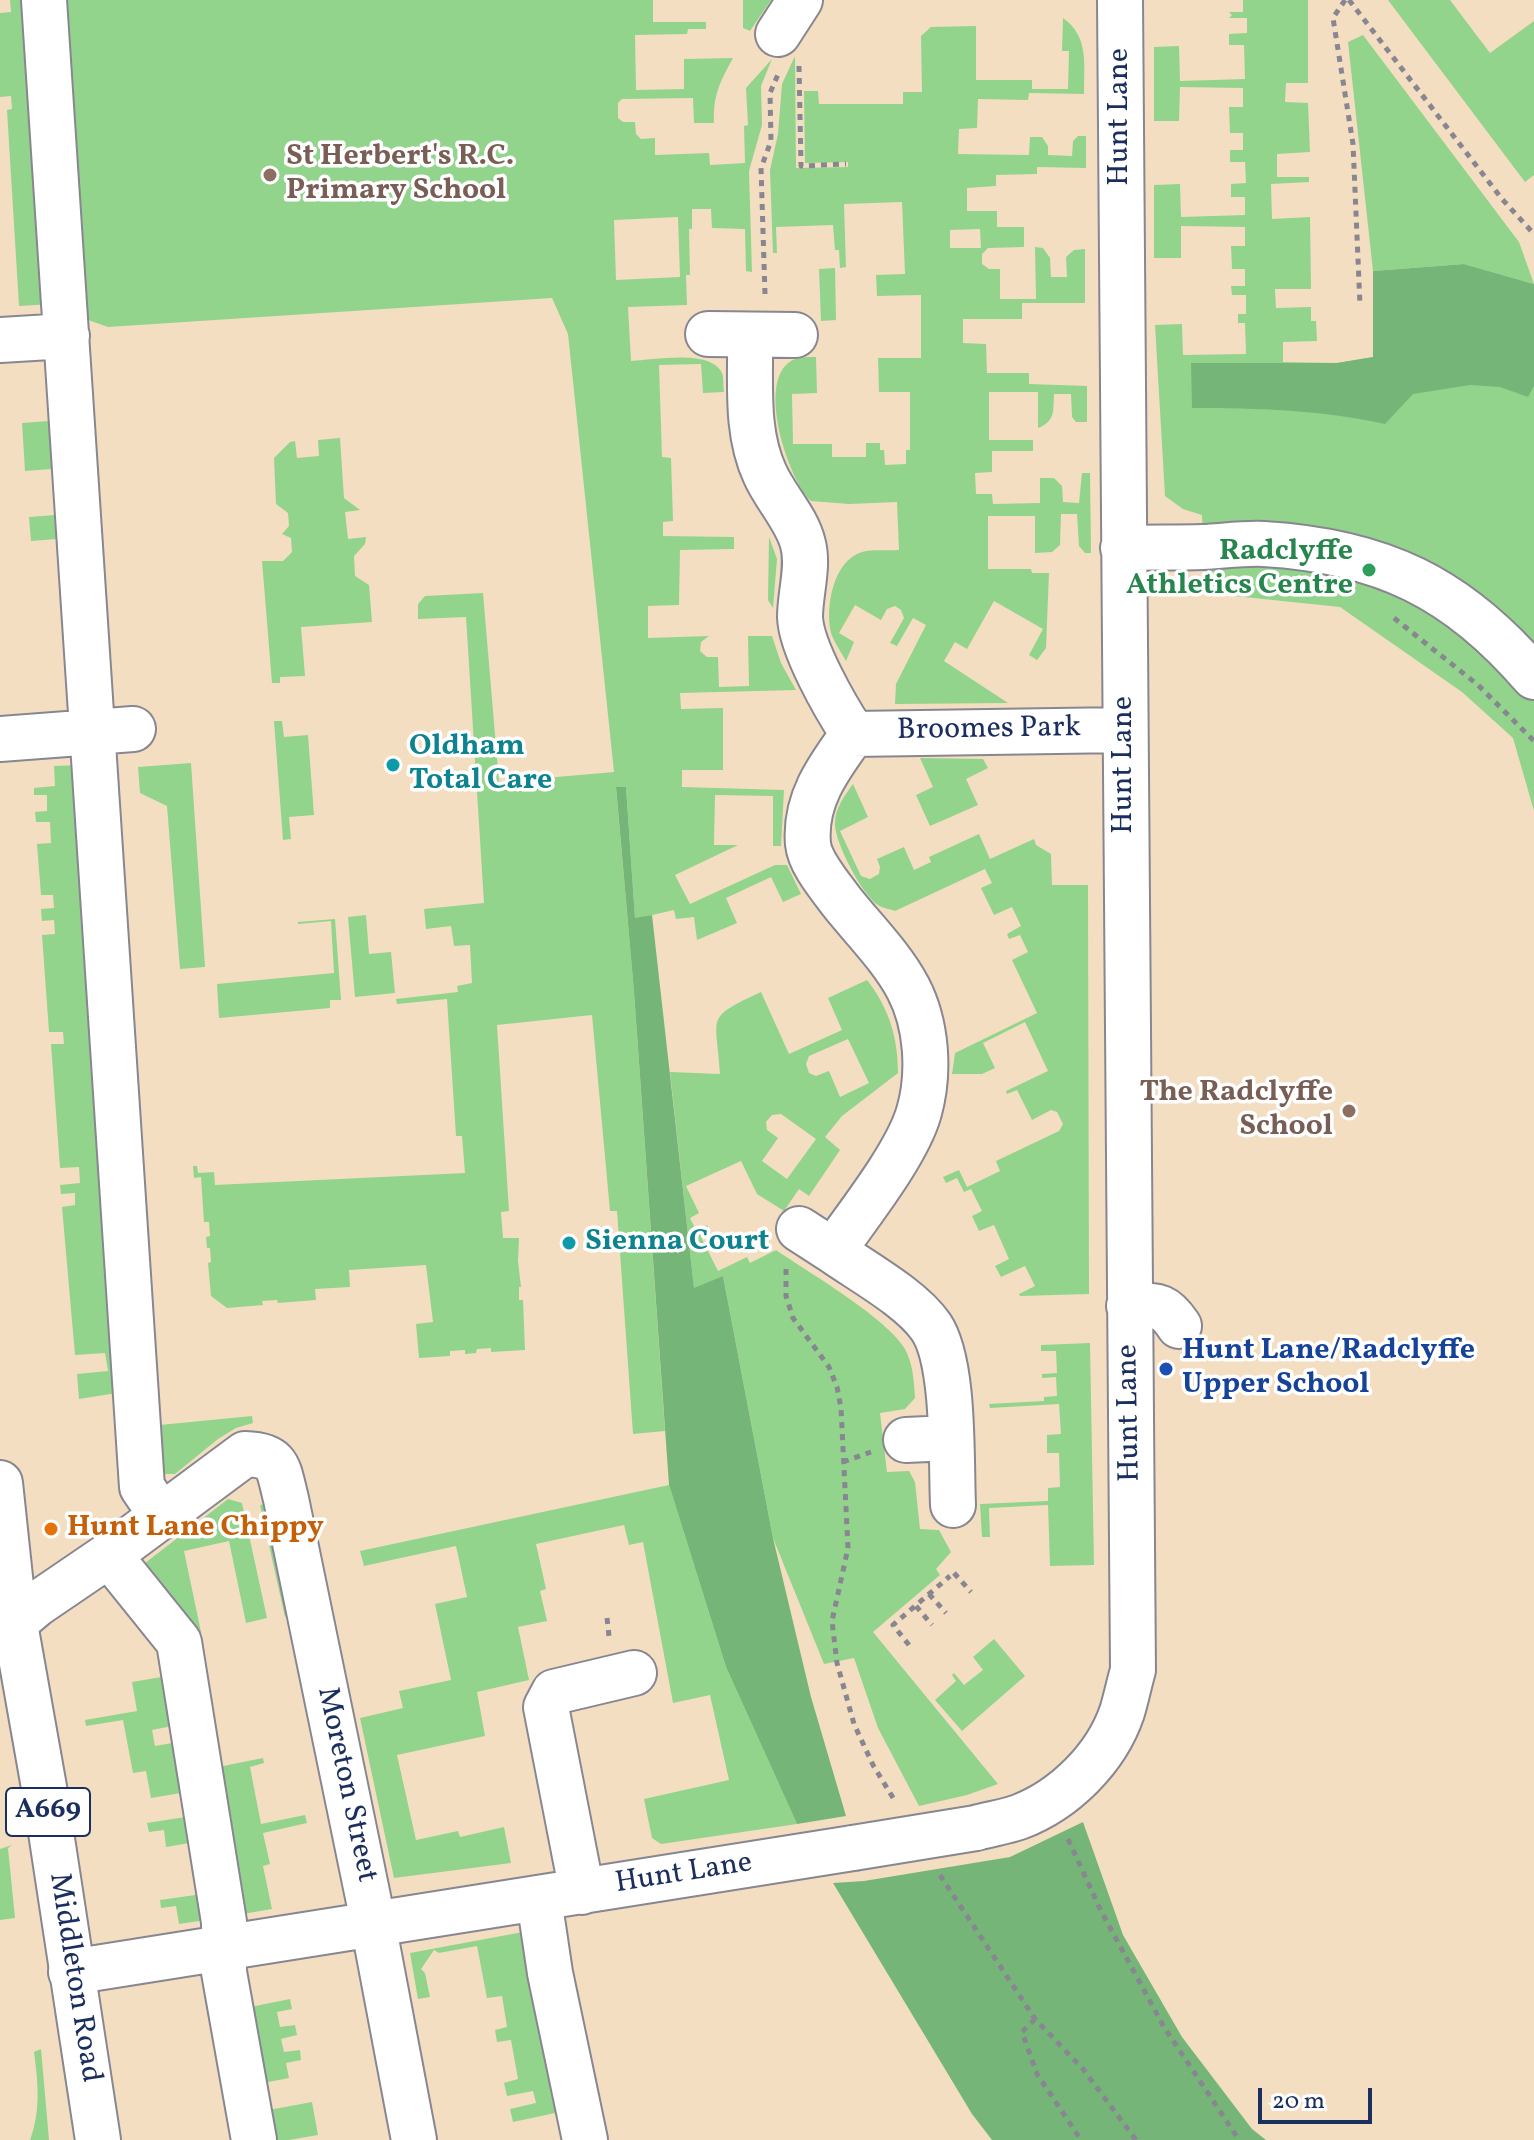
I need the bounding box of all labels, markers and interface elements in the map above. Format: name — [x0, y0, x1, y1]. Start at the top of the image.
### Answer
street label: Hunt Lane — [1103, 48, 1139, 186]
place label: St Herbert's R.C. Primary School — [286, 140, 514, 210]
marker: St Herbert's R.C. Primary School — [261, 166, 279, 184]
place label: Radclyffe Athletics Centre — [1126, 535, 1353, 606]
marker: Radclyffe Athletics Centre — [1360, 561, 1378, 579]
street label: Hunt Lane — [1107, 696, 1143, 834]
street label: Broomes Park — [897, 711, 1081, 751]
place label: Oldham Total Care — [409, 730, 552, 800]
marker: Oldham Total Care — [384, 756, 402, 774]
place label: The Radclyffe School — [1139, 1076, 1333, 1146]
marker: The Radclyffe School — [1340, 1102, 1358, 1120]
place label: Sienna Court — [585, 1225, 769, 1261]
marker: Sienna Court — [560, 1234, 578, 1252]
place label: Hunt Lane/Radclyffe Upper School — [1182, 1334, 1475, 1404]
street label: Hunt Lane — [1112, 1344, 1150, 1482]
marker: Hunt Lane/Radclyffe Upper School — [1157, 1360, 1175, 1378]
place label: Hunt Lane Chippy — [67, 1511, 324, 1547]
marker: Hunt Lane Chippy — [42, 1520, 60, 1538]
street label: Moreton Street — [307, 1684, 383, 1886]
road number: A669 — [6, 1788, 90, 1836]
street label: Hunt Lane — [613, 1846, 755, 1904]
street label: Middleton Road — [39, 1871, 107, 2085]
scale bar — [1262, 2072, 1376, 2122]
text: 20 m — [1272, 2085, 1325, 2119]

